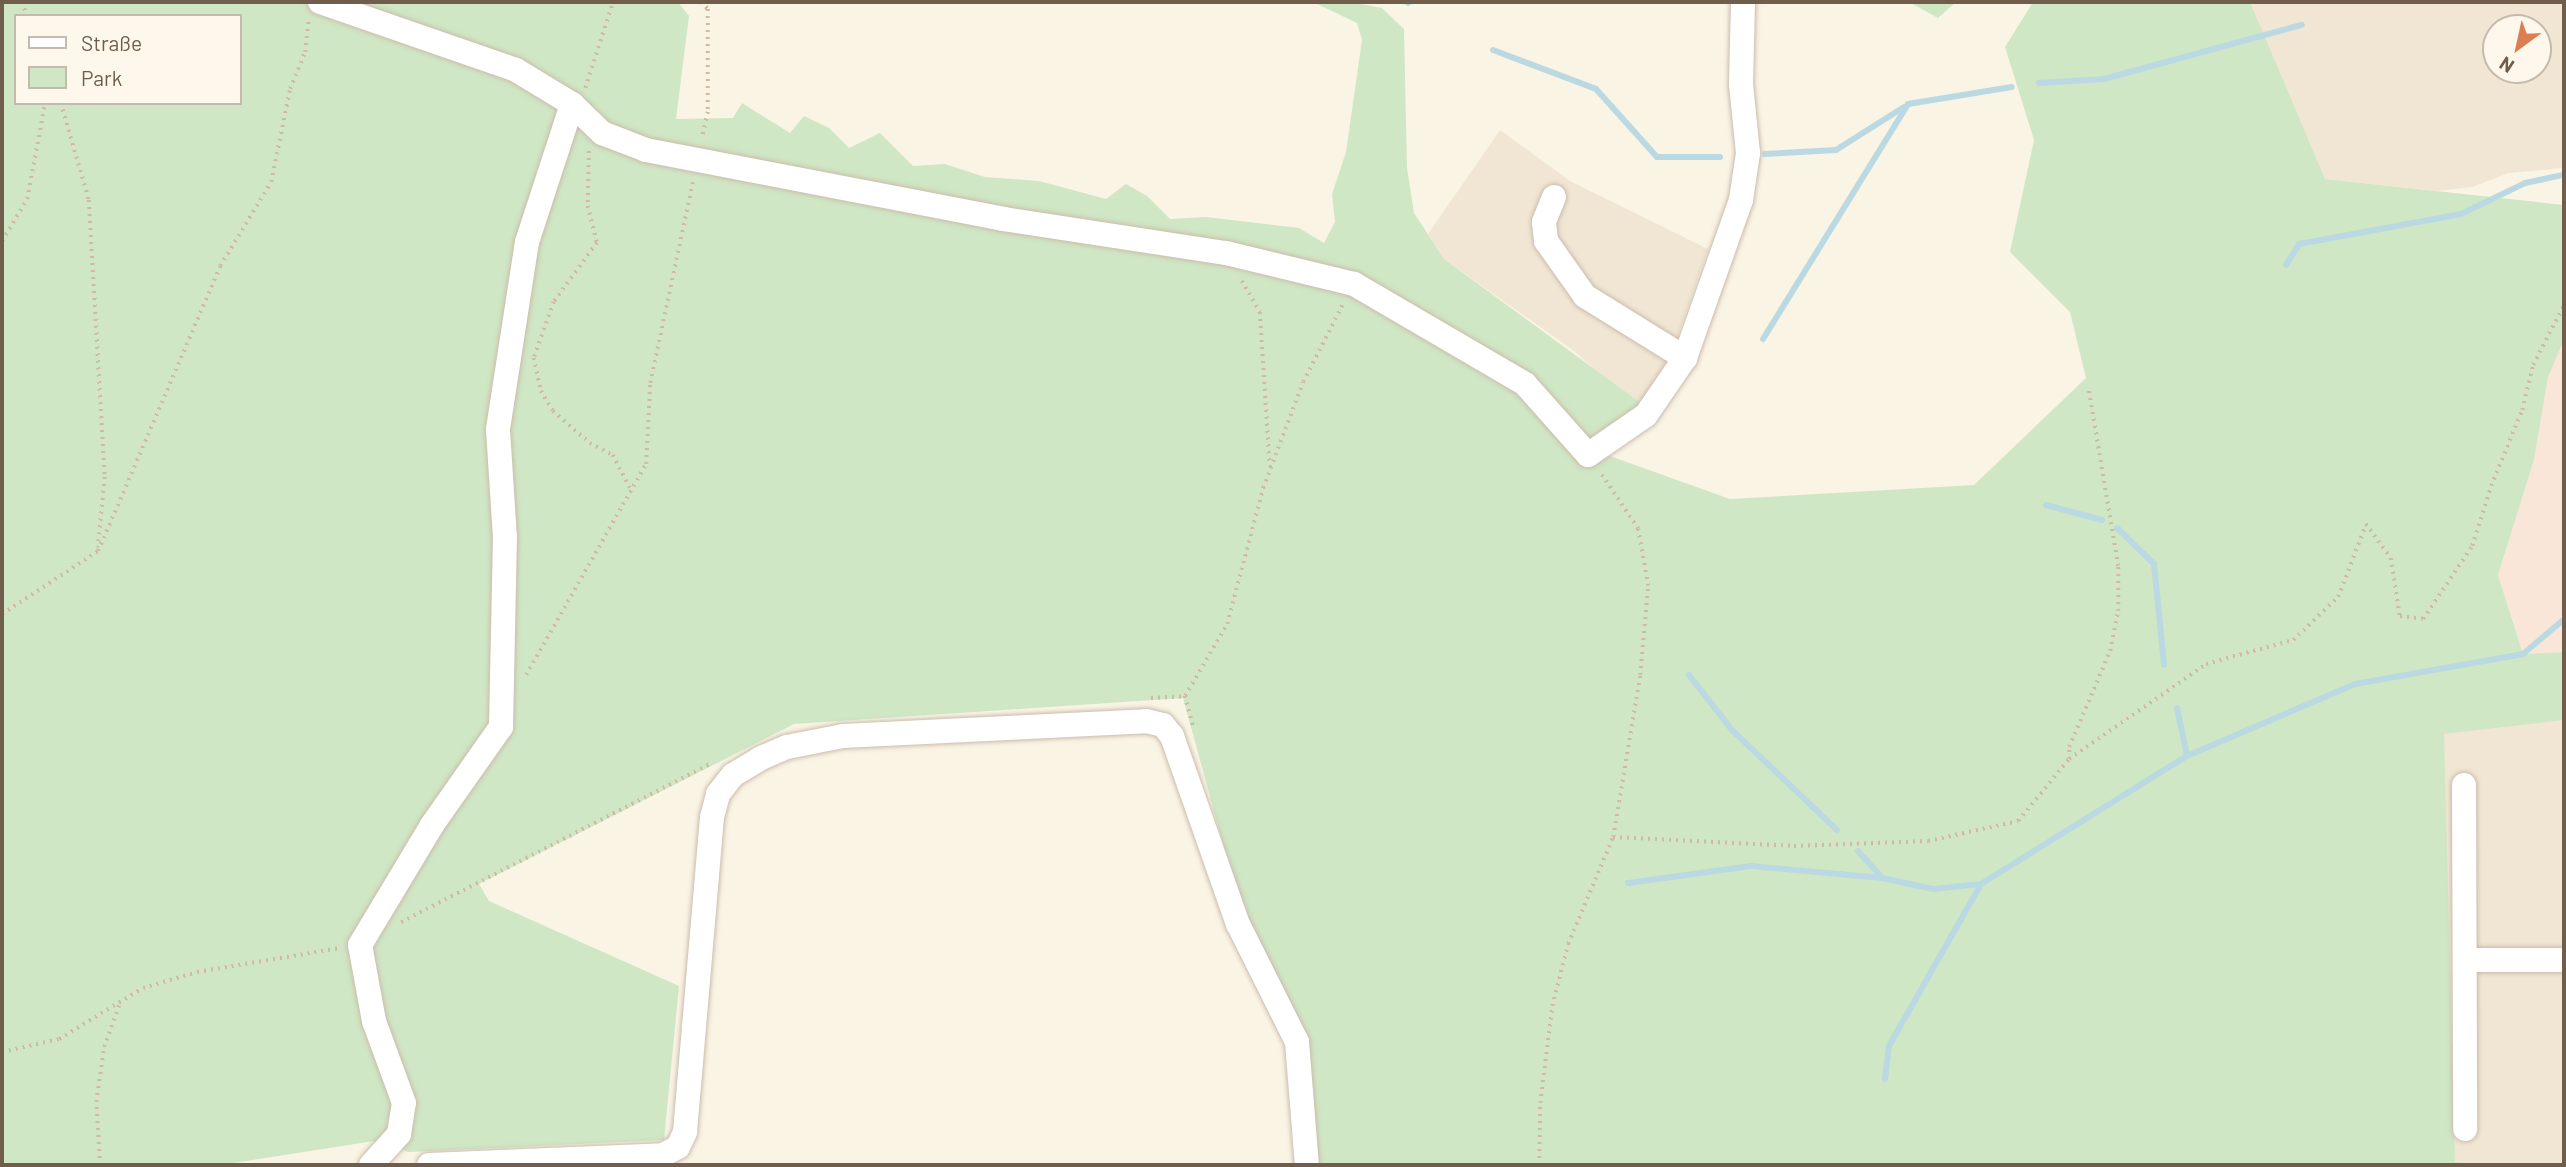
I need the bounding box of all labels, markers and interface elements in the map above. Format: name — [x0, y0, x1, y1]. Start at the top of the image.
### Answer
legend — [14, 14, 242, 105]
north arrow — [2482, 14, 2552, 84]
text: Straße — [81, 30, 142, 55]
text: N — [2495, 52, 2518, 78]
text: Park — [81, 65, 122, 90]

